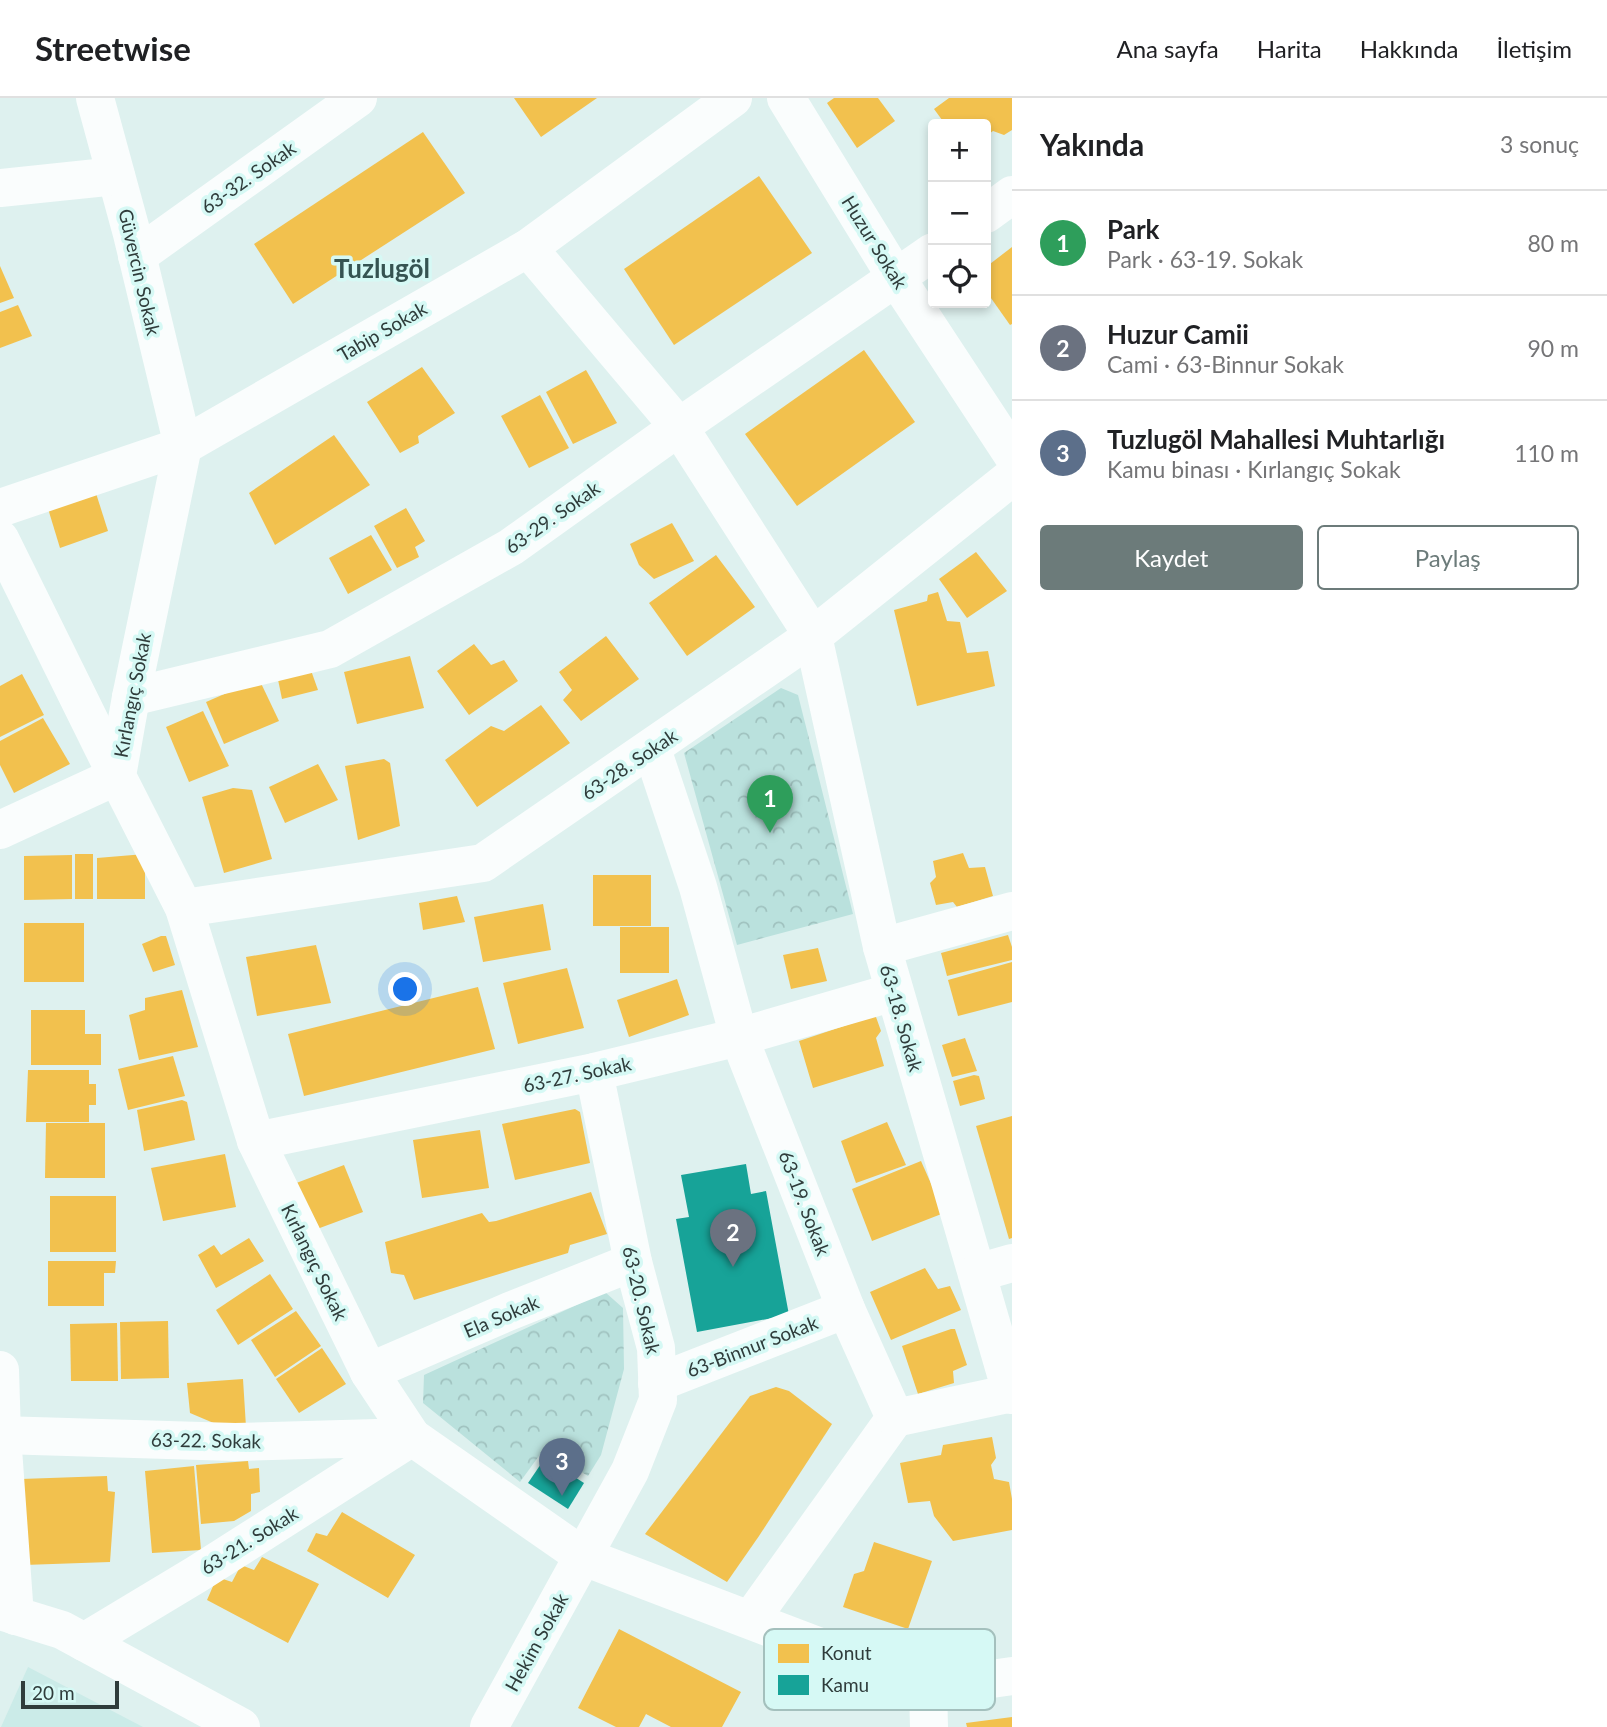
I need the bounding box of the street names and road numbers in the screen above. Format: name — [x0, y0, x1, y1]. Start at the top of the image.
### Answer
street label: 63-32. Sokak — [196, 136, 300, 218]
street label: Huzur Sokak — [837, 191, 913, 293]
street label: Güvercin Sokak — [114, 206, 166, 338]
street label: Tabip Sokak — [333, 296, 431, 366]
street label: 63-29. Sokak — [500, 476, 604, 558]
street label: Kırlangıç Sokak — [109, 630, 155, 759]
street label: 63-28. Sokak — [577, 723, 681, 804]
street label: 63-18. Sokak — [876, 962, 928, 1074]
street label: 63-27. Sokak — [521, 1051, 634, 1097]
street label: 63-19. Sokak — [775, 1147, 836, 1259]
street label: Kırlangıç Sokak — [277, 1200, 353, 1324]
street label: 63-20. Sokak — [618, 1244, 666, 1357]
street label: Ela Sokak — [460, 1290, 542, 1342]
street label: 63-Binnur Sokak — [683, 1310, 821, 1382]
street label: 63-22. Sokak — [151, 1428, 262, 1452]
street label: 63-21. Sokak — [196, 1501, 302, 1579]
street label: Hekim Sokak — [500, 1589, 573, 1695]

